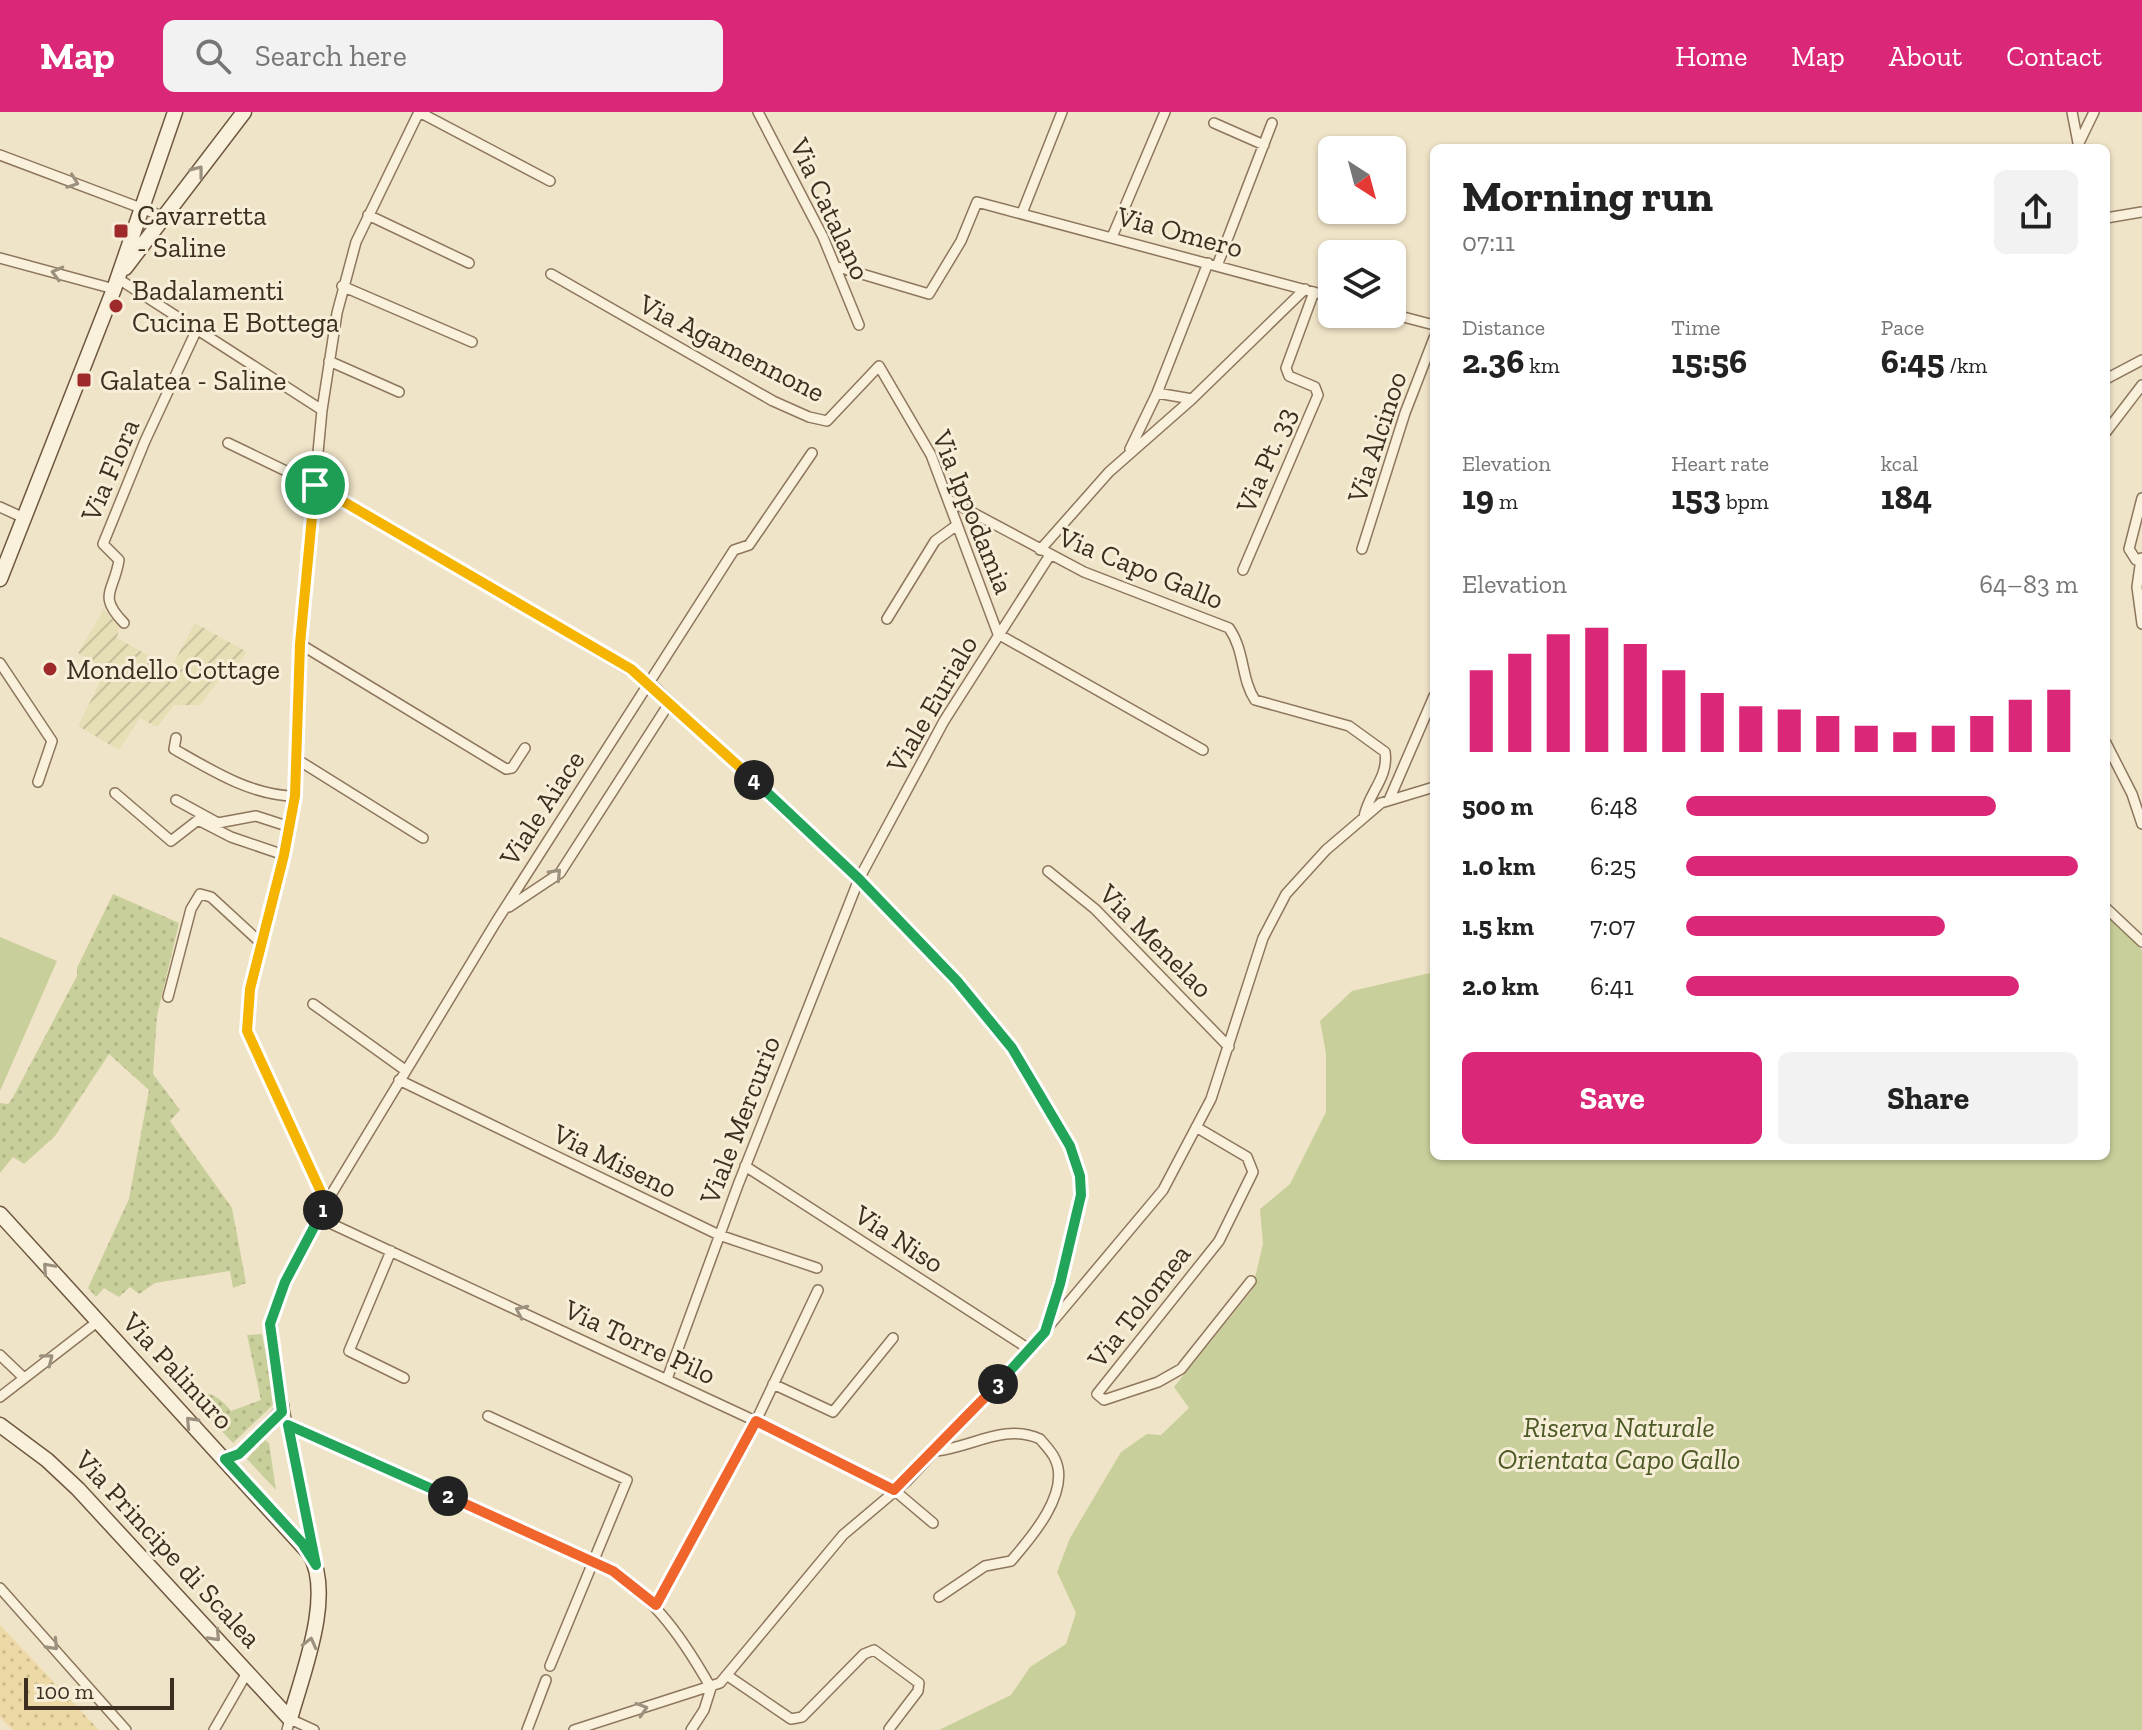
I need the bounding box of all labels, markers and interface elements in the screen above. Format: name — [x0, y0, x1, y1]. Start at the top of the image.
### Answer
search box — [163, 20, 723, 92]
text: Map — [40, 33, 115, 79]
icon: search — [191, 34, 235, 78]
text: Search here — [255, 38, 407, 74]
text: Home — [1675, 40, 1747, 73]
text: Map — [1791, 40, 1845, 73]
text: About — [1889, 40, 1962, 73]
text: Contact — [2006, 40, 2102, 73]
street label: Via Catalano — [782, 132, 877, 285]
north arrow — [1318, 136, 1406, 224]
map controls — [1318, 136, 1406, 328]
one-way arrow — [188, 165, 202, 180]
text: Morning run — [1462, 169, 1713, 222]
button: share — [1994, 170, 2078, 254]
one-way arrow — [66, 172, 80, 189]
place label: Cavarretta - Saline — [137, 199, 267, 264]
street label: Via Omero — [1112, 199, 1247, 265]
marker: Cavarretta - Saline — [112, 222, 130, 240]
text: 07:11 — [1462, 226, 1515, 258]
button: layers — [1318, 240, 1406, 328]
one-way arrow — [50, 265, 64, 282]
place label: Badalamenti Cucina E Bottega — [132, 274, 340, 339]
street label: Via Agamennone — [633, 287, 830, 409]
marker: Badalamenti Cucina E Bottega — [107, 297, 125, 315]
text: Distance — [1462, 314, 1545, 341]
text: Time — [1671, 314, 1720, 341]
text: Pace — [1881, 314, 1924, 341]
text: 2.36 — [1462, 341, 1524, 382]
text: 15:56 — [1671, 341, 1747, 382]
text: 6:45 — [1881, 341, 1944, 382]
text: km — [1524, 352, 1560, 379]
text: /km — [1944, 352, 1987, 379]
place label: Galatea - Saline — [100, 364, 286, 397]
street label: Via Alcinoo — [1340, 367, 1414, 508]
marker: Galatea - Saline — [75, 371, 93, 389]
street label: Via Pt. 33 — [1229, 402, 1303, 519]
street label: Via Flora — [73, 413, 146, 527]
street label: Via Ippodamia — [925, 425, 1021, 599]
text: Elevation — [1462, 450, 1551, 477]
text: Heart rate — [1671, 450, 1769, 477]
text: kcal — [1881, 450, 1918, 477]
pin — [281, 451, 349, 519]
icon: arrive — [293, 463, 337, 507]
text: 19 — [1462, 477, 1494, 518]
text: 153 — [1671, 477, 1721, 518]
text: 184 — [1881, 477, 1932, 518]
text: m — [1494, 488, 1518, 515]
text: bpm — [1721, 488, 1769, 515]
street label: Via Capo Gallo — [1053, 520, 1228, 616]
text: Elevation — [1462, 568, 1567, 600]
text: 64–83 m — [1979, 568, 2078, 600]
street label: Viale Eurialo — [879, 629, 985, 779]
place label: Mondello Cottage — [66, 653, 280, 686]
marker: Mondello Cottage — [41, 660, 59, 678]
street label: Viale Aiace — [492, 744, 591, 873]
pin: 4 — [734, 760, 774, 800]
text: 4 — [748, 766, 760, 793]
text: 500 m — [1462, 790, 1533, 822]
text: 6:48 — [1590, 790, 1638, 822]
text: 1.0 km — [1462, 850, 1535, 882]
text: 6:25 — [1590, 850, 1636, 882]
one-way arrow — [547, 869, 562, 883]
street label: Via Menelao — [1092, 877, 1220, 1005]
text: 1.5 km — [1462, 910, 1534, 942]
text: 7:07 — [1590, 910, 1635, 942]
text: 2.0 km — [1462, 970, 1539, 1002]
text: 6:41 — [1590, 970, 1634, 1002]
street label: Viale Mercurio — [692, 1031, 787, 1210]
button: Save — [1462, 1052, 1762, 1144]
button: Share — [1778, 1052, 2078, 1144]
street label: Via Miseno — [547, 1116, 682, 1205]
pin: 1 — [303, 1190, 343, 1230]
text: 1 — [319, 1196, 327, 1223]
street label: Via Niso — [847, 1197, 950, 1280]
street label: Via Tolomea — [1080, 1237, 1198, 1375]
one-way arrow — [43, 1263, 58, 1277]
street label: Via Torre Pilo — [558, 1292, 721, 1392]
street label: Via Palinuro — [115, 1305, 241, 1436]
one-way arrow — [514, 1305, 529, 1321]
one-way arrow — [39, 1355, 54, 1369]
pin: 3 — [978, 1364, 1018, 1404]
text: 3 — [992, 1370, 1004, 1397]
park label: Riserva Naturale Orientata Capo Gallo — [1498, 1411, 1740, 1476]
one-way arrow — [185, 1417, 200, 1431]
street label: Via Principe di Scalea — [67, 1443, 268, 1655]
pin: 2 — [428, 1476, 468, 1516]
text: 2 — [442, 1482, 454, 1509]
one-way arrow — [205, 1627, 220, 1641]
one-way arrow — [44, 1636, 58, 1651]
one-way arrow — [300, 1637, 317, 1651]
scale bar — [24, 1674, 174, 1710]
text: 100 m — [36, 1678, 94, 1705]
one-way arrow — [635, 1702, 649, 1718]

